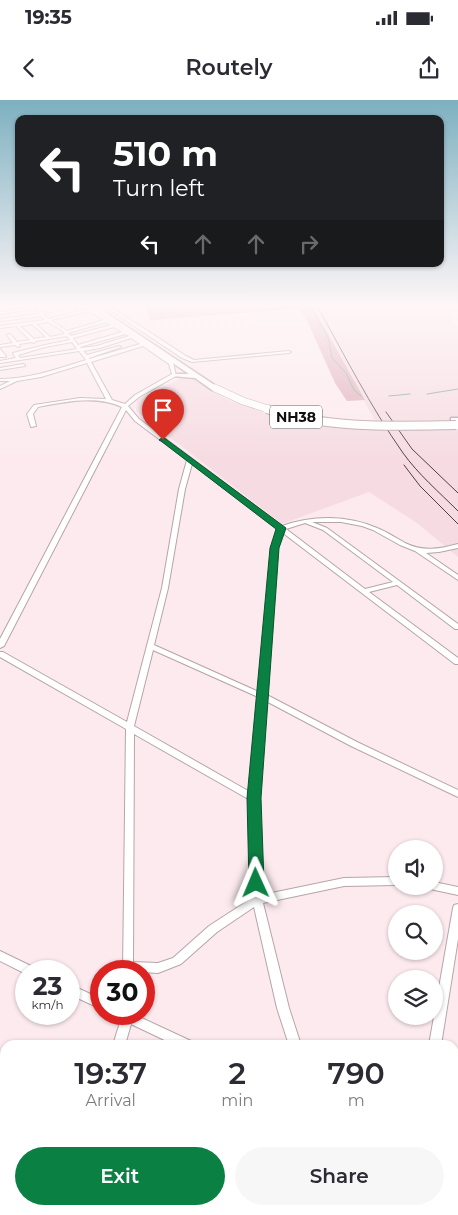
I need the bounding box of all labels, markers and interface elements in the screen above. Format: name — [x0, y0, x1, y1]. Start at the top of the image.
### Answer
text: 19:35 — [25, 6, 72, 29]
icon: back — [15, 54, 43, 82]
text: Routely — [186, 54, 272, 81]
icon: share — [415, 54, 443, 82]
text: 510 m — [113, 132, 218, 175]
icon: left — [30, 135, 95, 200]
text: Turn left — [113, 175, 205, 202]
icon: left — [136, 230, 164, 258]
icon: ahead — [189, 230, 217, 258]
icon: ahead — [242, 230, 270, 258]
icon: right — [295, 230, 323, 258]
pin — [142, 389, 184, 440]
icon: arrive — [149, 396, 177, 424]
road number: NH38 — [270, 406, 322, 428]
map controls — [388, 840, 443, 1025]
button: sound — [388, 840, 443, 895]
position arrow — [229, 856, 281, 908]
button: search — [388, 905, 443, 960]
speed limit sign: 30 — [90, 960, 155, 1025]
button: layers — [388, 970, 443, 1025]
text: 23 — [33, 971, 62, 1001]
text: km/h — [31, 997, 64, 1012]
text: 19:37 — [74, 1055, 147, 1092]
text: 2 — [229, 1055, 246, 1092]
text: 790 — [328, 1055, 385, 1092]
text: Arrival — [85, 1091, 136, 1110]
text: min — [221, 1091, 253, 1110]
text: m — [348, 1091, 365, 1110]
button: Exit — [15, 1147, 225, 1205]
button: Share — [235, 1147, 444, 1205]

